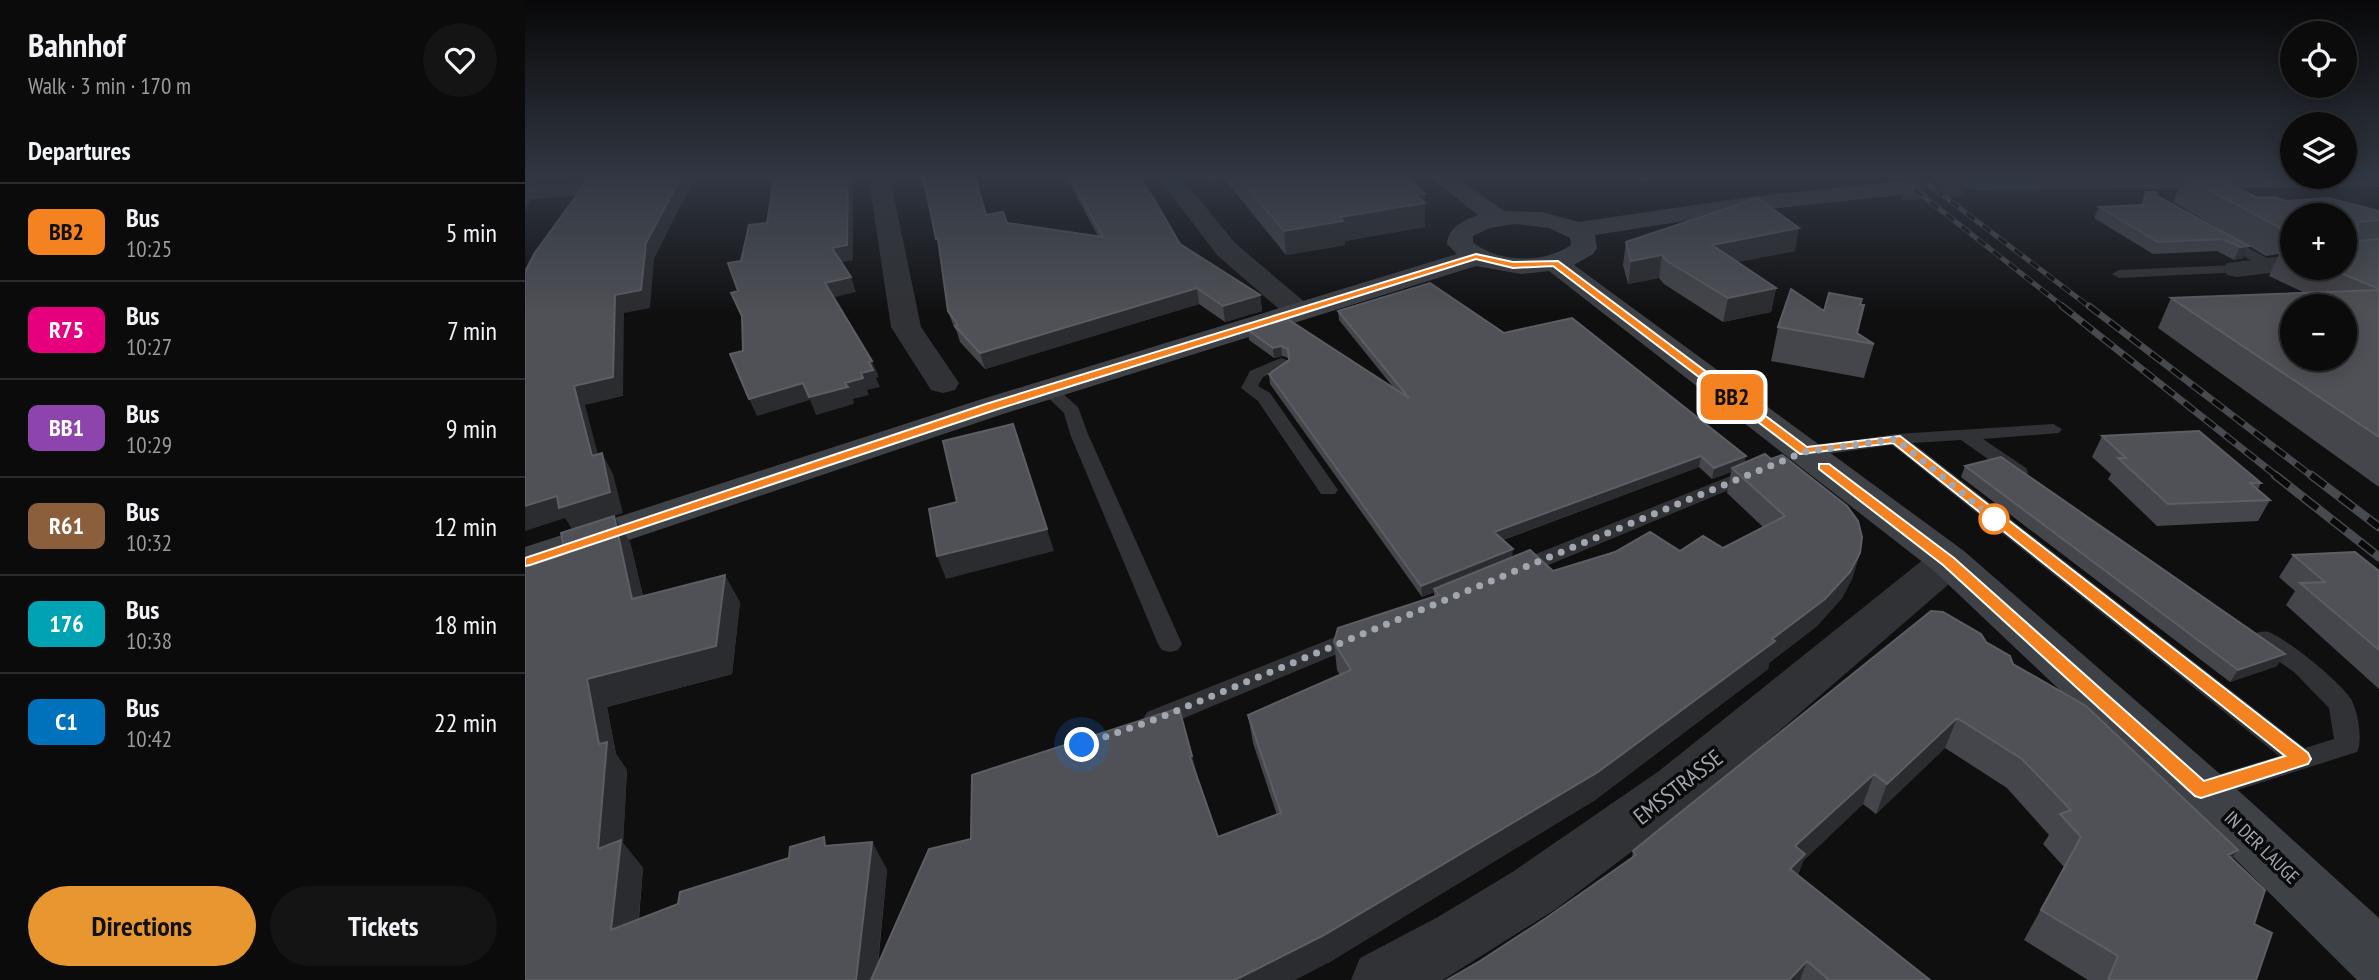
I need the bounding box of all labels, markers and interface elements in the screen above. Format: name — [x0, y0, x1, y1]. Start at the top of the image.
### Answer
map controls — [2280, 21, 2357, 371]
button: locate — [2280, 21, 2357, 98]
text: Bahnhof — [28, 23, 125, 66]
button: heart — [423, 23, 497, 97]
text: Walk · 3 min · 170 m — [28, 71, 191, 100]
button: layers — [2280, 112, 2357, 189]
text: Departures — [28, 134, 131, 167]
text: Bus — [126, 201, 159, 234]
button: + — [2280, 203, 2357, 280]
text: BB2 — [49, 216, 84, 247]
text: 5 min — [446, 216, 497, 249]
text: 10:25 — [126, 234, 172, 263]
button: − — [2280, 294, 2357, 371]
text: Bus — [126, 299, 159, 332]
text: R75 — [49, 314, 84, 345]
text: 7 min — [447, 314, 497, 347]
text: 10:27 — [126, 332, 172, 361]
line badge: BB2 — [1692, 374, 1772, 420]
text: BB2 — [1715, 381, 1750, 412]
text: Bus — [126, 397, 159, 430]
text: BB1 — [49, 412, 84, 443]
text: 9 min — [446, 412, 497, 445]
text: 10:29 — [126, 430, 172, 459]
text: Bus — [126, 495, 159, 528]
unlabelled marker — [1979, 504, 2009, 534]
text: R61 — [49, 510, 84, 541]
text: 12 min — [434, 510, 497, 543]
text: 10:32 — [126, 528, 172, 557]
text: Bus — [126, 593, 159, 626]
text: 176 — [49, 608, 84, 639]
text: 18 min — [434, 608, 497, 641]
text: 10:38 — [126, 626, 172, 655]
text: Bus — [126, 691, 159, 724]
text: C1 — [55, 706, 78, 737]
text: 22 min — [434, 706, 497, 739]
text: 10:42 — [126, 724, 172, 753]
your location — [1064, 727, 1099, 762]
street label: EMSSTRASSE — [1627, 743, 1728, 830]
street label: IN DER LAUGE — [2220, 806, 2304, 888]
button: Directions — [28, 886, 256, 966]
button: Tickets — [270, 886, 497, 966]

